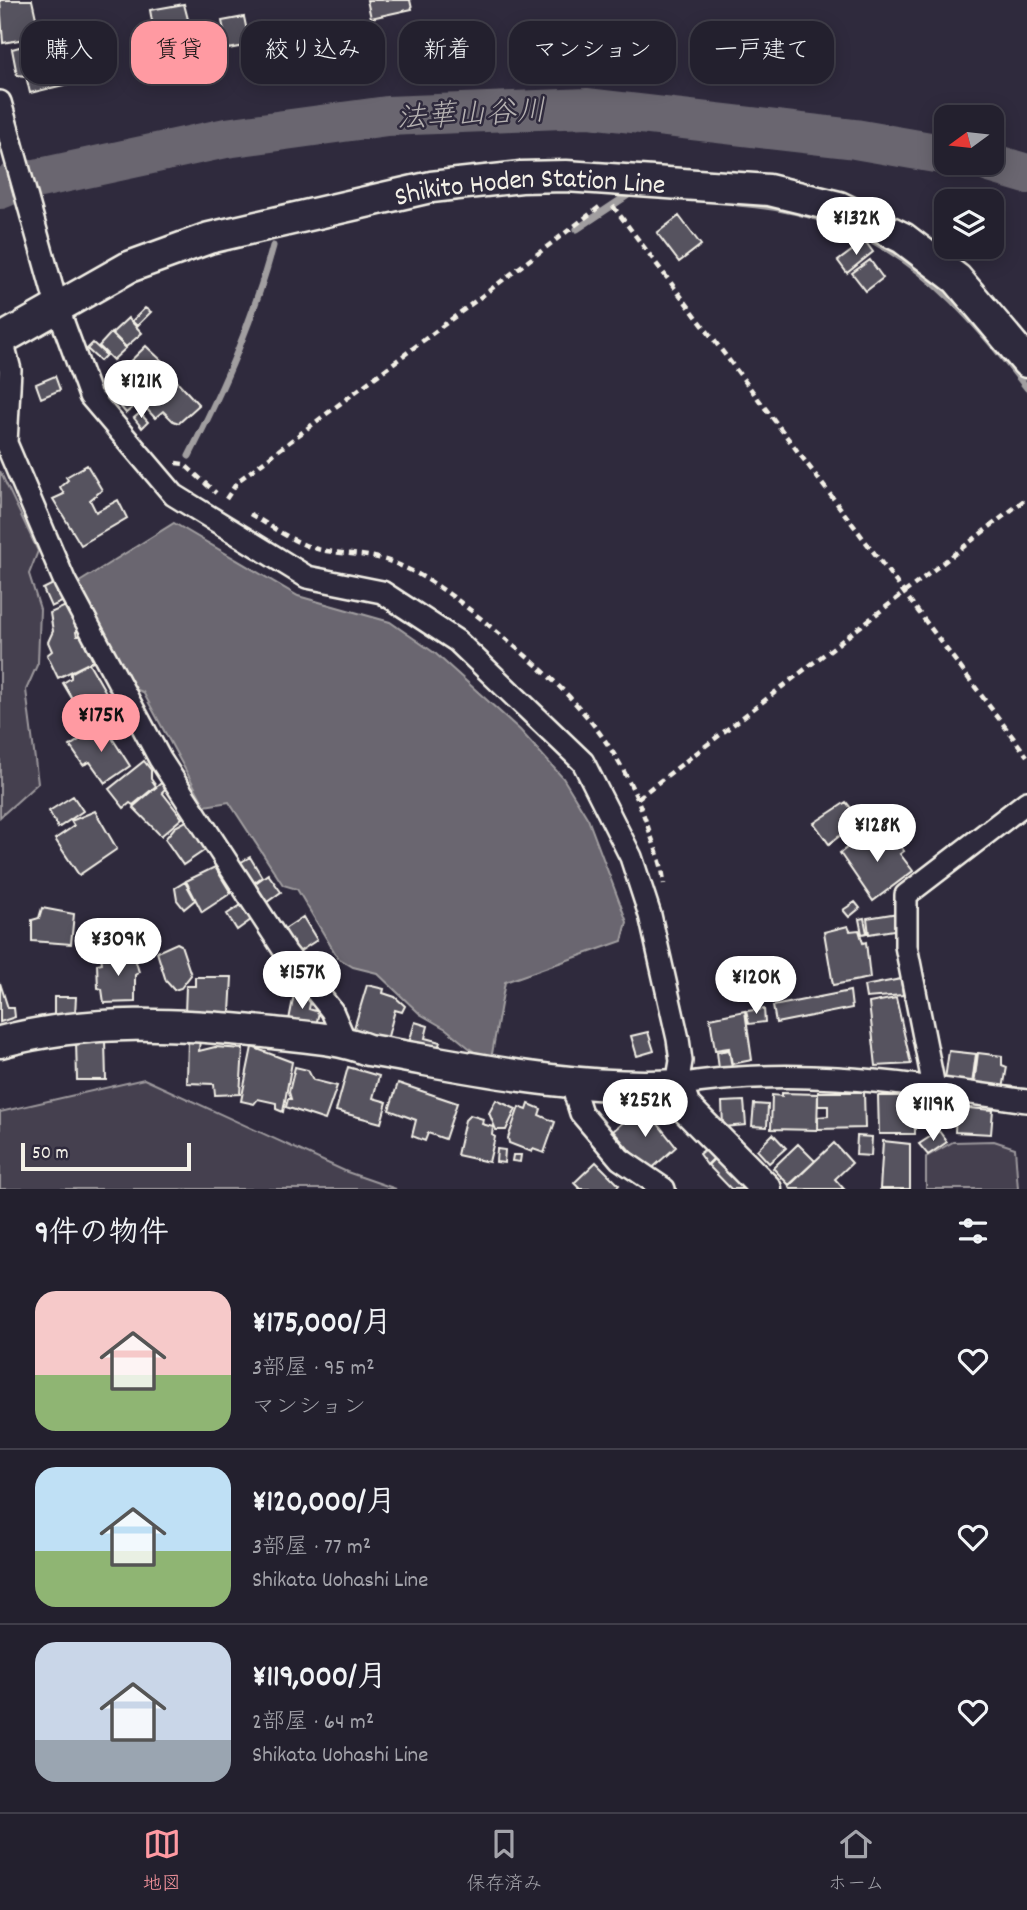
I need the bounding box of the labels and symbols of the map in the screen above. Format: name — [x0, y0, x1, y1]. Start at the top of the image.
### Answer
water label: 法華山谷川 — [395, 92, 547, 143]
north arrow — [934, 105, 1004, 175]
street label: Shikito Hoden Station Line — [391, 161, 667, 220]
pin: ¥132K — [807, 198, 905, 257]
pin: ¥121K — [92, 360, 190, 420]
pin: ¥175K — [52, 694, 150, 754]
pin: ¥128K — [828, 804, 926, 864]
pin: ¥309K — [69, 918, 167, 978]
pin: ¥157K — [253, 951, 351, 1011]
pin: ¥120K — [707, 956, 805, 1016]
pin: ¥252K — [596, 1080, 694, 1139]
pin: ¥119K — [884, 1084, 982, 1143]
scale bar — [21, 1140, 191, 1172]

